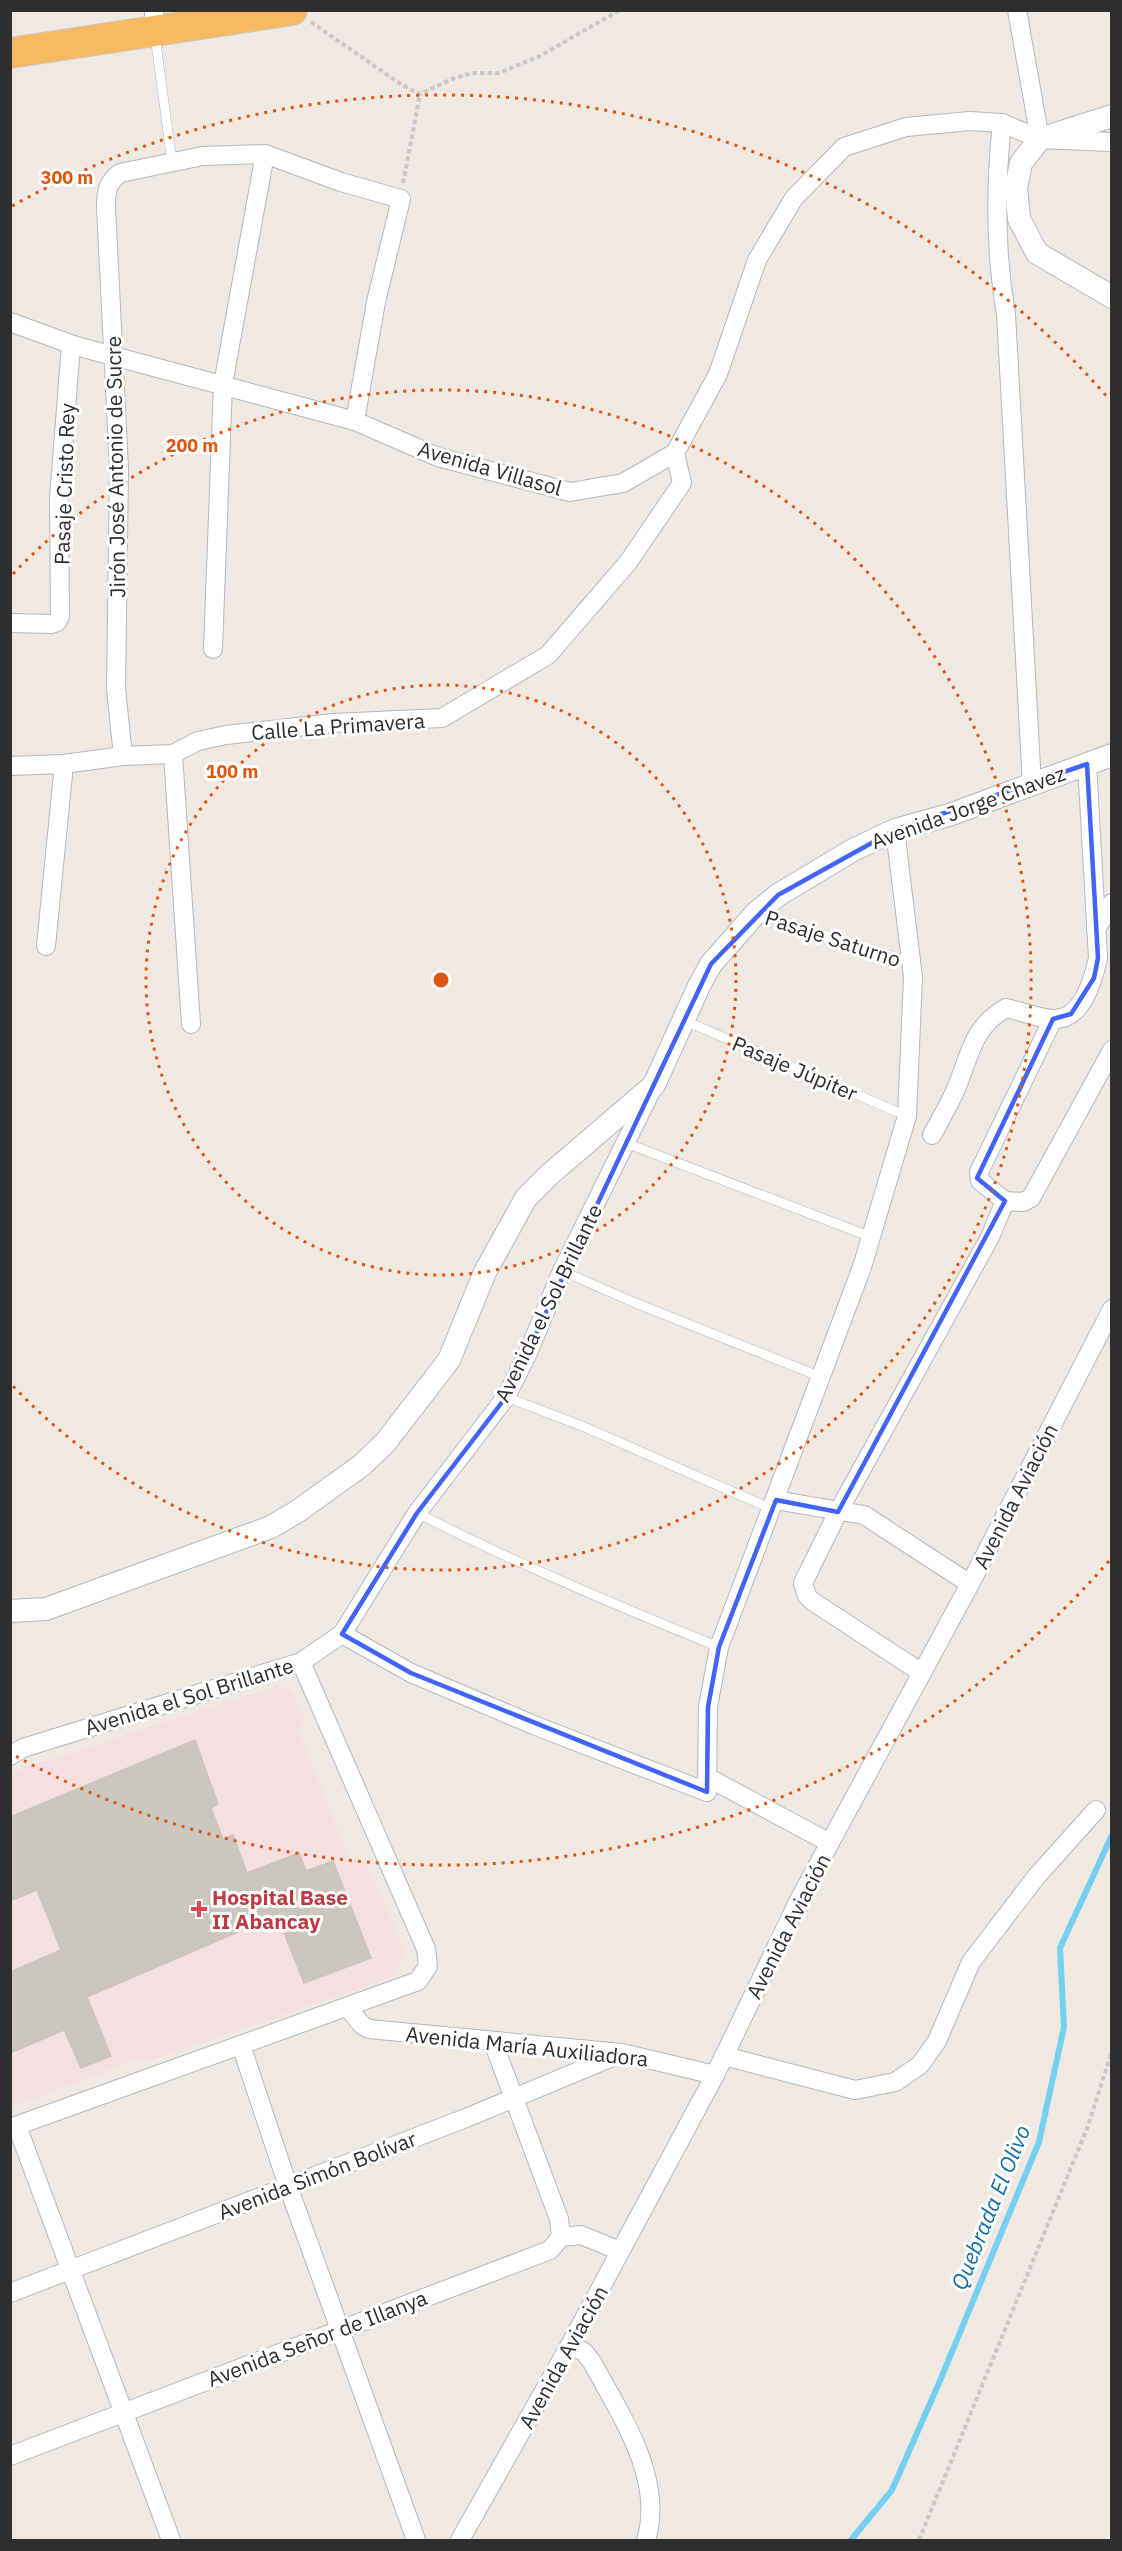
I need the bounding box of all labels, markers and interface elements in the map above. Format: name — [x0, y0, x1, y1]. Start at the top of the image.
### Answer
text: 300 m — [41, 166, 93, 189]
street label: Jirón José Antonio de Sucre — [99, 336, 131, 598]
street label: Pasaje Cristo Rey — [47, 402, 81, 565]
text: 200 m — [166, 434, 218, 457]
street label: Avenida Villasol — [415, 434, 566, 502]
street label: Calle La Primavera — [250, 706, 426, 746]
street label: Avenida Jorge Chavez — [867, 759, 1069, 855]
text: 100 m — [206, 760, 258, 783]
street label: Pasaje Saturno — [762, 903, 904, 973]
centre of rings — [431, 970, 451, 990]
street label: Pasaje Júpiter — [728, 1029, 862, 1107]
street label: Avenida el Sol Brillante — [488, 1199, 608, 1407]
street label: Avenida Aviación — [966, 1419, 1064, 1573]
street label: Avenida el Sol Brillante — [81, 1651, 297, 1741]
street label: Avenida Aviación — [739, 1849, 837, 2003]
place label: Hospital Base II Abancay — [212, 1883, 348, 1935]
marker: Hospital Base II Abancay — [190, 1900, 208, 1918]
street label: Avenida María Auxiliadora — [404, 2019, 650, 2073]
water label: Quebrada El Olivo — [944, 2120, 1036, 2294]
street label: Avenida Simón Bolívar — [214, 2124, 420, 2226]
street label: Avenida Aviación — [512, 2280, 614, 2434]
street label: Avenida Señor de Illanya — [203, 2283, 431, 2393]

